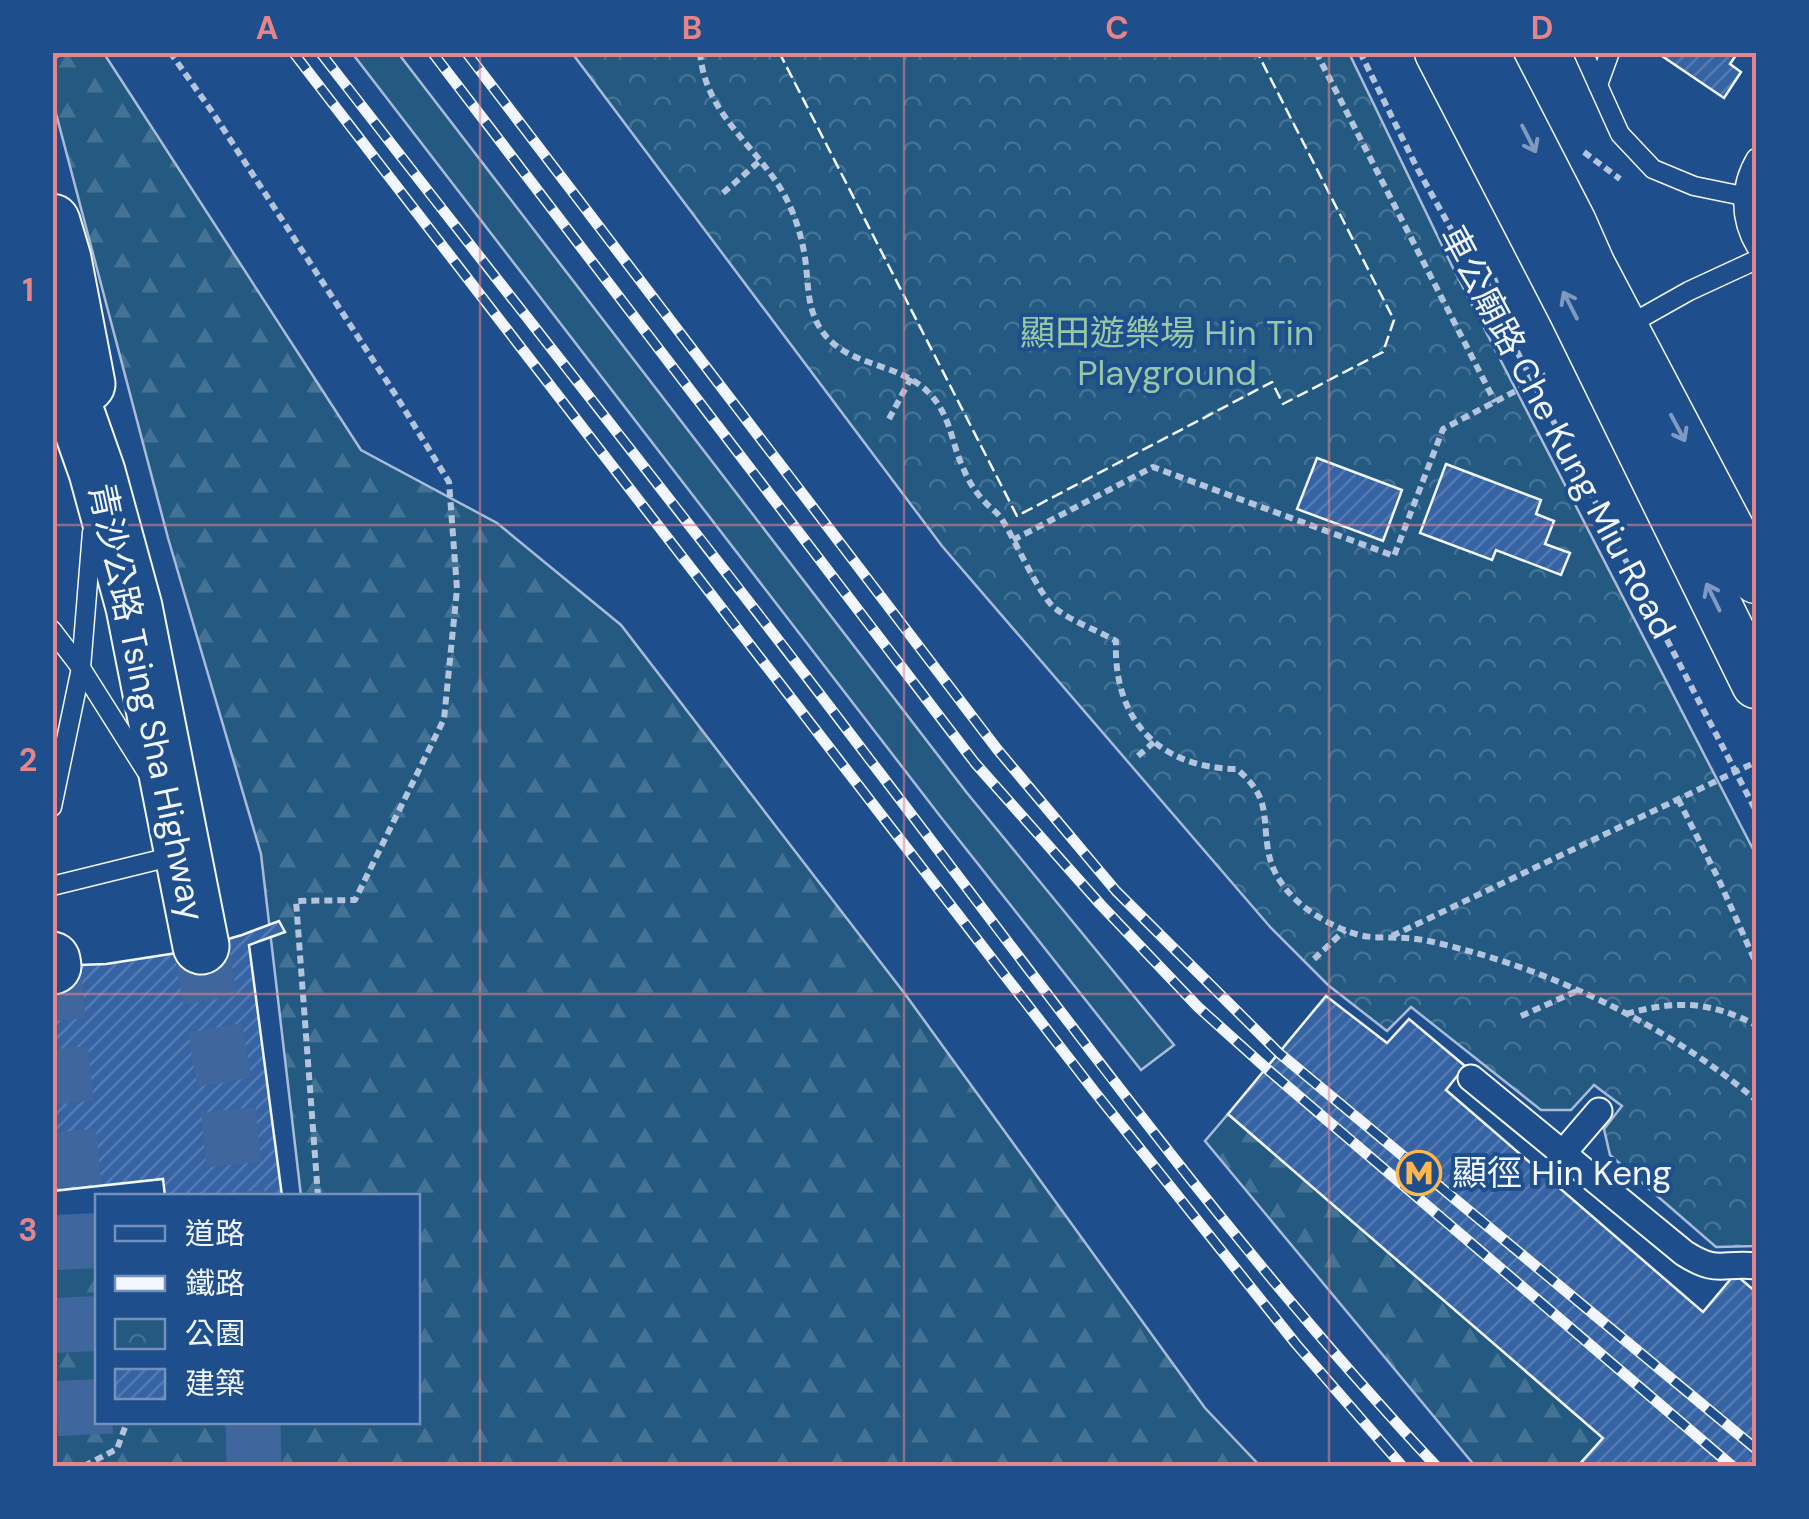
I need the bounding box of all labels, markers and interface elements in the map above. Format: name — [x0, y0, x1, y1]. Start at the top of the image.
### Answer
text: A — [256, 7, 278, 49]
text: B — [682, 7, 702, 49]
text: C — [1105, 7, 1129, 49]
text: D — [1531, 7, 1553, 49]
one-way arrow — [1520, 124, 1539, 154]
street label: 車公廟路 Che Kung Miu Road — [1429, 218, 1687, 646]
text: 1 — [22, 269, 34, 311]
one-way arrow — [1560, 291, 1579, 321]
park label: 顯田遊樂場 Hin Tin Playground — [1020, 310, 1314, 396]
one-way arrow — [1669, 412, 1688, 442]
street label: 青沙公路 Tsing Sha Highway — [78, 479, 216, 925]
one-way arrow — [1703, 582, 1722, 612]
text: 2 — [19, 739, 37, 781]
metro station icon: 顯徑 Hin Keng — [1396, 1150, 1442, 1196]
place label: 顯徑 Hin Keng — [1452, 1150, 1672, 1196]
legend — [95, 1194, 420, 1424]
text: 3 — [18, 1209, 38, 1251]
text: 道路 — [185, 1214, 245, 1253]
text: 鐵路 — [185, 1264, 245, 1303]
text: 公園 — [185, 1314, 245, 1353]
text: 建築 — [185, 1364, 245, 1403]

